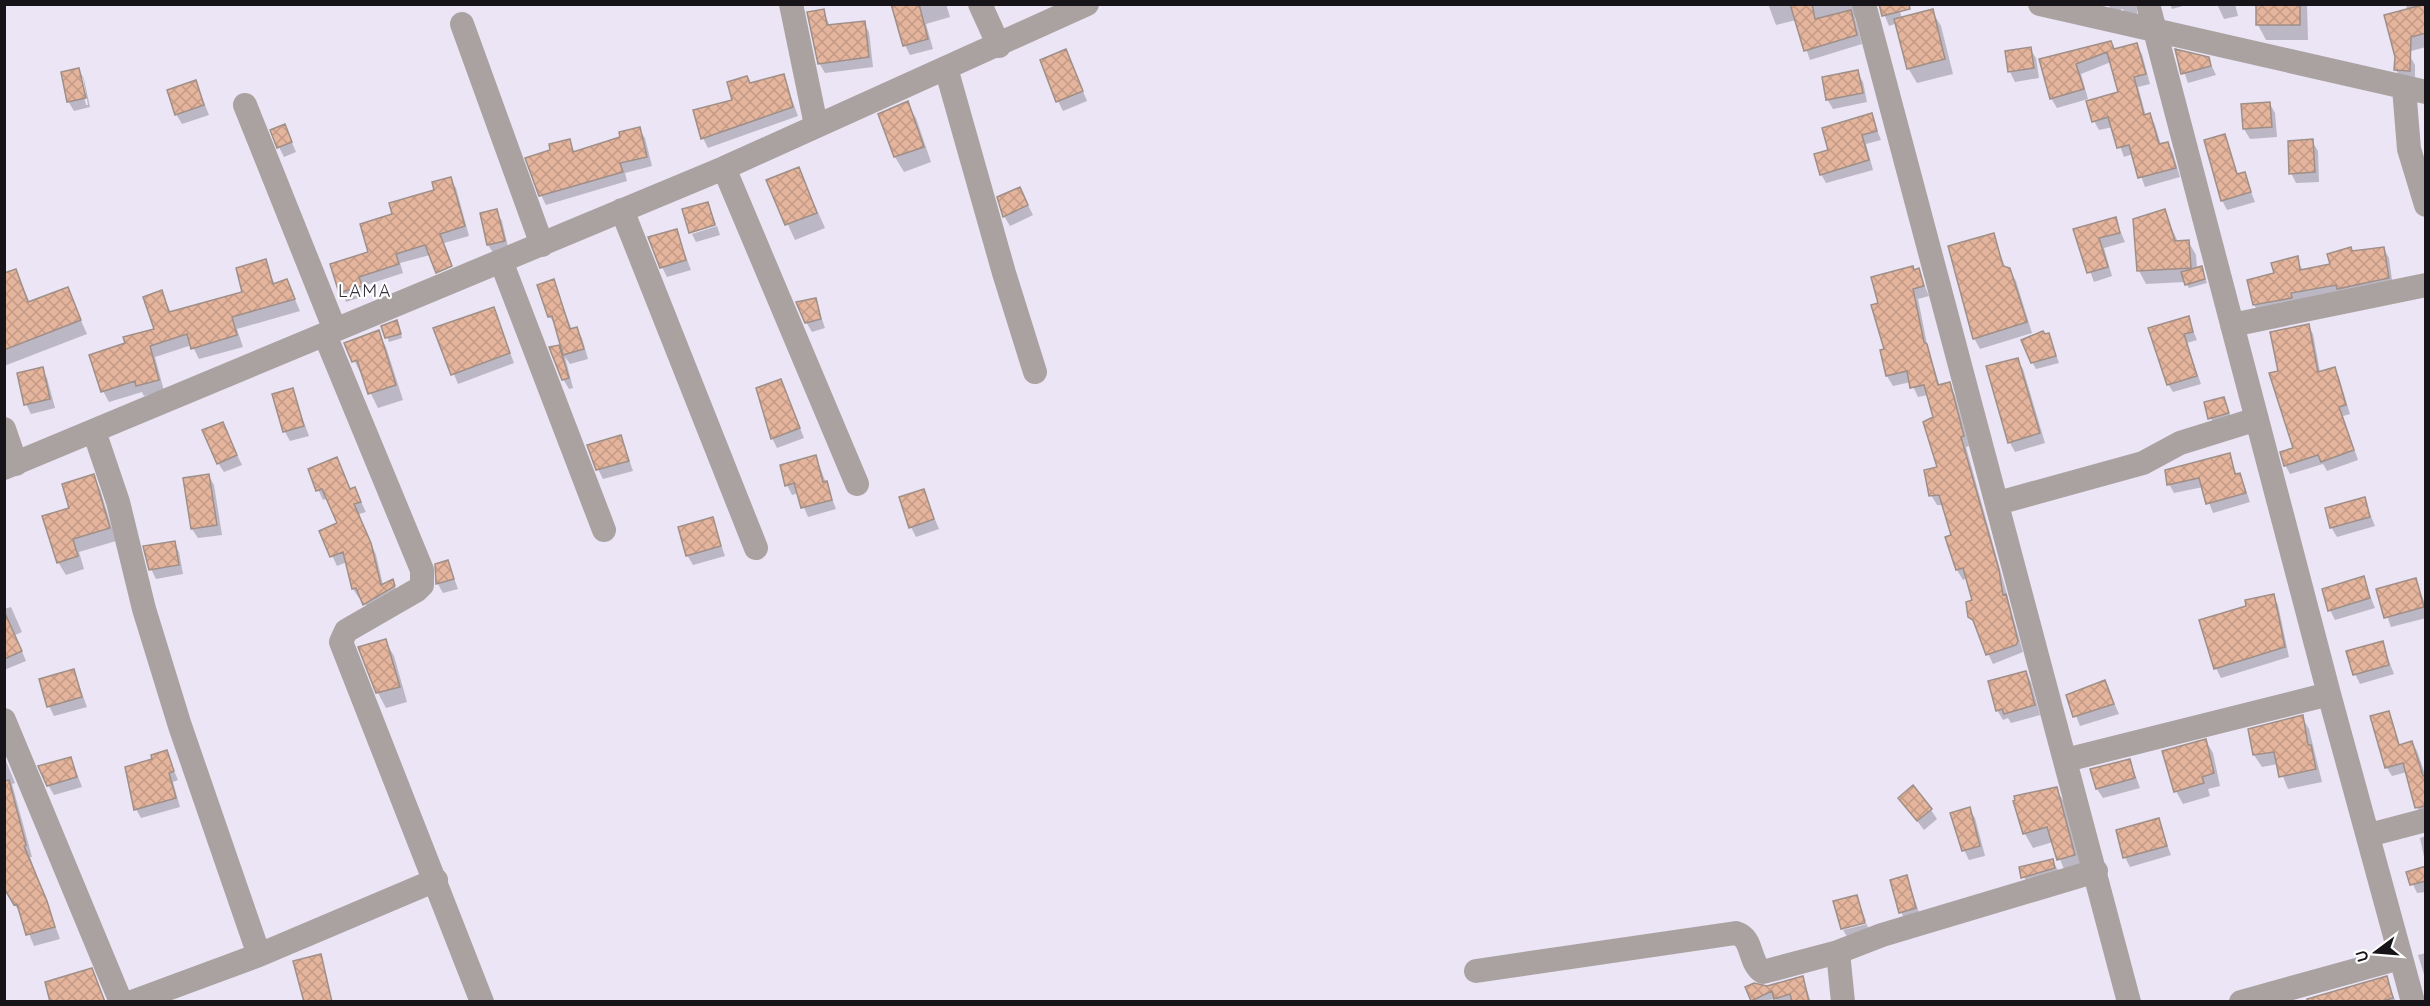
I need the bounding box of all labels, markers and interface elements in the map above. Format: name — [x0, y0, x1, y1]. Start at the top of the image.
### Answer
district label: LAMA — [338, 279, 392, 302]
north arrow — [2346, 922, 2406, 982]
text: U — [2350, 948, 2373, 964]

